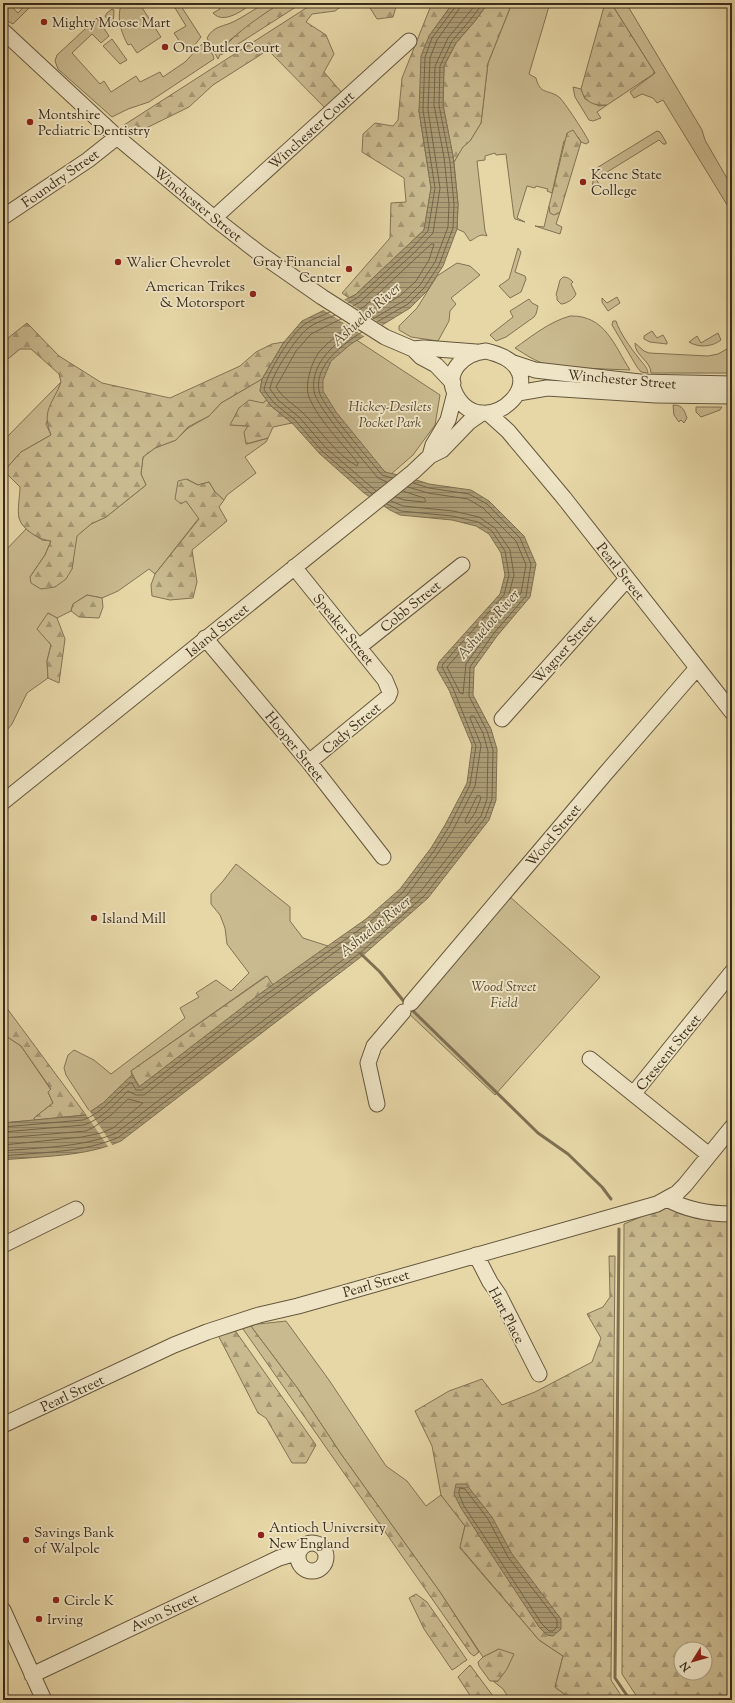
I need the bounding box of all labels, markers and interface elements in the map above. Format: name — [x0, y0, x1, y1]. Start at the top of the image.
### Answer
place label: Mighty Moose Mart — [52, 14, 171, 34]
marker: Mighty Moose Mart — [39, 17, 49, 27]
place label: One Butler Court — [173, 39, 280, 59]
marker: One Butler Court — [160, 42, 170, 52]
street label: Winchester Court — [265, 87, 360, 176]
place label: Montshire Pediatric Dentistry — [38, 106, 150, 142]
marker: Montshire Pediatric Dentistry — [25, 117, 35, 127]
street label: Foundry Street — [18, 145, 104, 214]
street label: Winchester Street — [148, 164, 246, 248]
place label: Keene State College — [591, 166, 662, 202]
marker: Keene State College — [578, 177, 588, 187]
place label: Gray Financial Center — [253, 253, 342, 289]
place label: Walier Chevrolet — [126, 254, 231, 274]
marker: Walier Chevrolet — [113, 257, 123, 267]
marker: Gray Financial Center — [344, 264, 354, 274]
place label: American Trikes & Motorsport — [145, 278, 245, 314]
water label: Ashuelot River — [328, 278, 407, 352]
marker: American Trikes & Motorsport — [248, 289, 258, 299]
street label: Winchester Street — [567, 366, 677, 396]
park label: Hickey-Desilets Pocket Park — [349, 398, 432, 434]
street label: Pearl Street — [591, 539, 648, 605]
street label: Cobb Street — [377, 577, 446, 638]
water label: Ashuelot River — [453, 585, 526, 665]
street label: Speaker Street — [307, 590, 378, 671]
street label: Island Street — [183, 600, 254, 663]
street label: Wagner Street — [529, 611, 602, 689]
street label: Cady Street — [319, 699, 386, 760]
street label: Hooper Street — [259, 708, 328, 787]
street label: Wood Street — [522, 800, 587, 872]
water label: Ashuelot River — [336, 891, 417, 963]
place label: Island Mill — [102, 910, 166, 930]
marker: Island Mill — [89, 913, 99, 923]
park label: Wood Street Field — [471, 978, 537, 1014]
street label: Crescent Street — [632, 1011, 707, 1096]
street label: Pearl Street — [341, 1266, 412, 1304]
street label: Hart Place — [482, 1284, 528, 1348]
street label: Pearl Street — [38, 1371, 108, 1418]
place label: Antioch University New England — [269, 1519, 386, 1555]
place label: Savings Bank of Walpole — [34, 1524, 115, 1560]
marker: Antioch University New England — [256, 1530, 266, 1540]
marker: Savings Bank of Walpole — [21, 1535, 31, 1545]
street label: Avon Street — [128, 1589, 202, 1638]
place label: Circle K — [64, 1592, 114, 1612]
marker: Circle K — [51, 1595, 61, 1605]
place label: Irving — [47, 1611, 83, 1631]
marker: Irving — [34, 1614, 44, 1624]
north arrow — [673, 1641, 713, 1681]
text: N — [677, 1658, 695, 1676]

